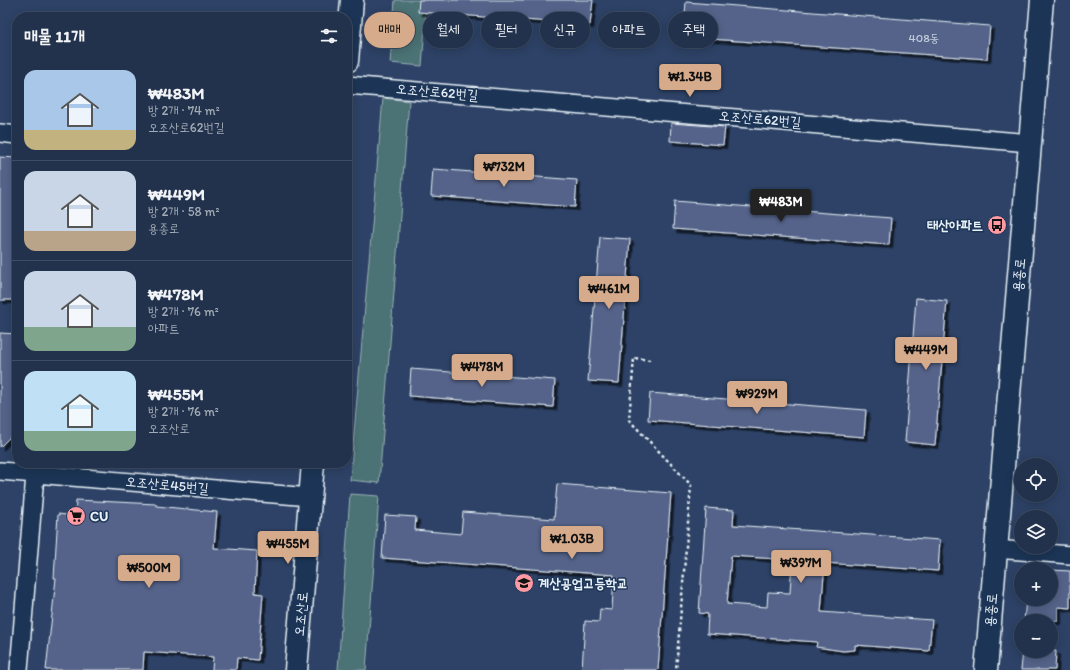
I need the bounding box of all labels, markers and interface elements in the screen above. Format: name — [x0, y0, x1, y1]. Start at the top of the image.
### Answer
chip: 매매 — [364, 12, 415, 48]
chip: 월세 — [423, 12, 473, 48]
chip: 필터 — [481, 12, 532, 48]
chip: 신규 — [540, 12, 590, 48]
chip: 아파트 — [598, 12, 660, 48]
chip: 주택 — [668, 12, 718, 48]
icon: filters — [318, 25, 340, 47]
text: 매물 11개 — [24, 26, 85, 46]
house number: 408동 — [909, 31, 939, 45]
pin: ₩1.34B — [657, 64, 723, 98]
text: ₩1.34B — [668, 69, 712, 84]
street label: 오조산로62번길 — [395, 80, 479, 104]
text: ₩483M — [148, 83, 205, 103]
icon: home — [56, 86, 104, 134]
text: 방 2개 · 74 m² — [148, 103, 220, 118]
street label: 오조산로62번길 — [718, 107, 802, 131]
text: 오조산로62번길 — [148, 120, 224, 135]
pin: ₩732M — [476, 154, 532, 188]
text: ₩732M — [483, 159, 525, 174]
text: ₩449M — [148, 184, 205, 204]
icon: home — [56, 187, 104, 235]
pin: ₩483M — [753, 189, 809, 223]
text: ₩483M — [759, 194, 803, 209]
text: 방 2개 · 58 m² — [148, 204, 220, 219]
bus stop icon: 태산아파트 — [986, 214, 1008, 236]
place label: 태산아파트 — [927, 217, 983, 234]
text: 용종로 — [148, 221, 179, 236]
street label: 용종로 — [1009, 257, 1029, 293]
pin: ₩461M — [581, 276, 637, 310]
text: ₩461M — [588, 281, 630, 296]
text: ₩478M — [148, 284, 204, 304]
icon: home — [56, 287, 104, 335]
text: 방 2개 · 76 m² — [148, 304, 219, 319]
text: 아파트 — [148, 321, 179, 336]
pin: ₩449M — [898, 337, 954, 371]
text: ₩449M — [904, 342, 948, 357]
pin: ₩478M — [454, 354, 510, 388]
text: ₩478M — [461, 359, 503, 374]
pin: ₩929M — [729, 381, 785, 415]
text: ₩455M — [148, 384, 204, 404]
text: ₩929M — [736, 386, 778, 401]
icon: home — [56, 387, 104, 435]
text: 방 2개 · 76 m² — [148, 404, 219, 419]
text: 오조산로 — [148, 421, 190, 436]
map controls — [1014, 458, 1058, 658]
button: locate — [1014, 458, 1058, 502]
street label: 오조산로45번길 — [125, 473, 210, 497]
supermarket icon: CU — [65, 505, 87, 527]
place label: CU — [90, 508, 108, 525]
button: layers — [1014, 510, 1058, 554]
pin: ₩1.03B — [539, 526, 605, 560]
pin: ₩455M — [260, 531, 316, 565]
text: ₩1.03B — [550, 531, 594, 546]
text: ₩455M — [267, 536, 309, 551]
pin: ₩397M — [773, 550, 829, 584]
pin: ₩500M — [121, 555, 177, 589]
text: ₩397M — [780, 555, 822, 570]
text: ₩500M — [127, 560, 171, 575]
button: + — [1014, 562, 1058, 606]
school or university icon: 계산공업고등학교 — [513, 572, 535, 594]
place label: 계산공업고등학교 — [538, 575, 628, 592]
street label: 오조산로 — [291, 591, 311, 637]
street label: 용종로 — [981, 592, 1001, 628]
button: − — [1014, 614, 1058, 658]

